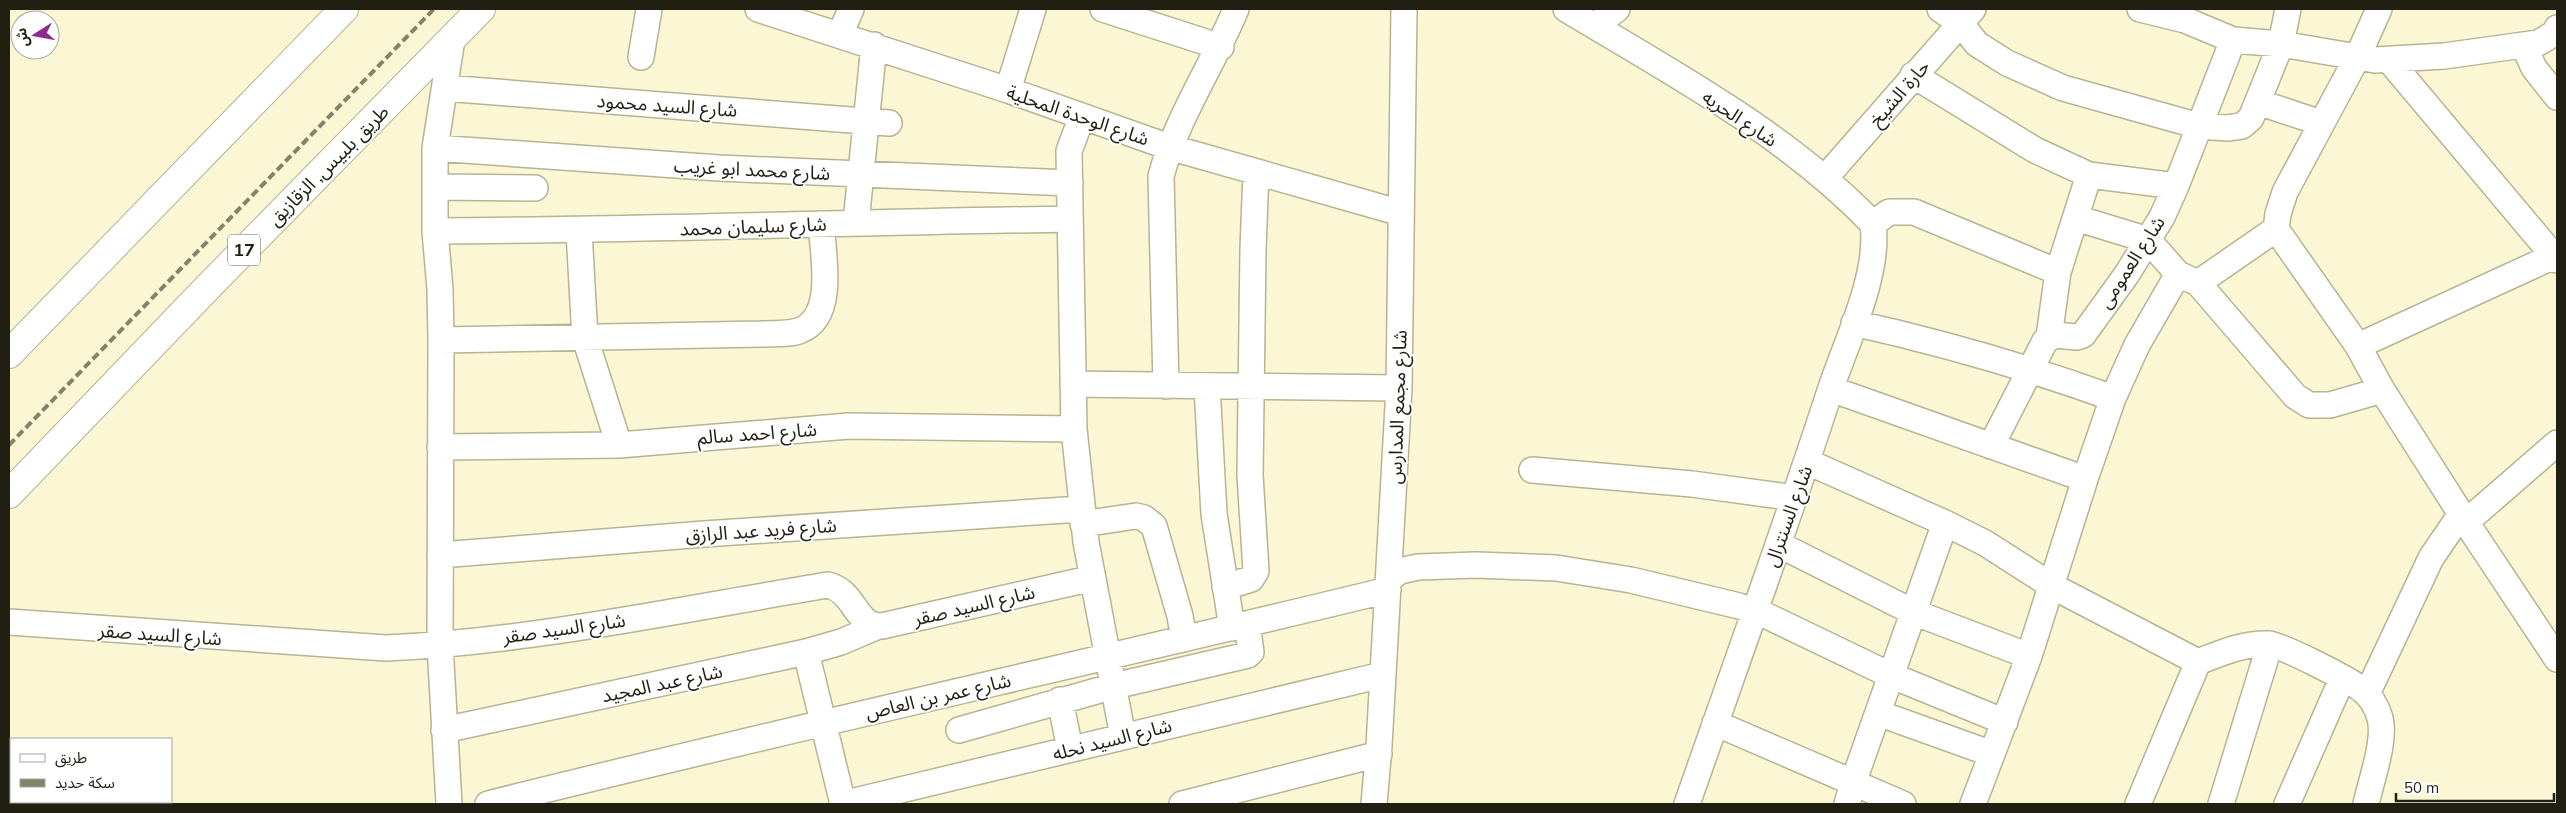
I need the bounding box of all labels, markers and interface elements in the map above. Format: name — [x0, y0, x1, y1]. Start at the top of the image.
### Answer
north arrow — [10, 10, 60, 60]
text: ش — [12, 26, 33, 49]
street label: حارة الشيخ — [1863, 55, 1937, 133]
street label: شارع الوحدة المحلية — [1003, 79, 1152, 152]
street label: شارع الحريه — [1697, 84, 1782, 153]
street label: شارع السيد محمود — [596, 88, 738, 124]
street label: طريق بلبيس, الزقازيق — [262, 99, 394, 231]
street label: شارع محمد ابو غريب — [673, 153, 831, 187]
street label: شارع سليمان محمد — [679, 211, 827, 243]
street label: شارع العمومى — [2092, 211, 2171, 314]
road number: 17 — [228, 234, 260, 266]
street label: شارع مجمع المدارس — [1382, 329, 1415, 485]
street label: شارع احمد سالم — [696, 417, 818, 452]
street label: شارع السنترال — [1759, 462, 1819, 571]
street label: شارع فريد عبد الرازق — [685, 513, 838, 549]
street label: شارع السيد صقر — [910, 579, 1037, 633]
street label: شارع السيد صقر — [500, 607, 627, 651]
street label: شارع السيد صقر — [96, 618, 223, 652]
street label: شارع عبد المجيد — [599, 658, 725, 709]
street label: شارع عمر بن العاص — [863, 668, 1014, 726]
street label: شارع السيد نحله — [1050, 713, 1175, 767]
legend — [10, 738, 172, 803]
text: طريق — [55, 748, 87, 768]
scale bar — [2396, 770, 2554, 802]
text: سكة حديد — [55, 773, 115, 792]
text: 50 m — [2404, 778, 2439, 797]

